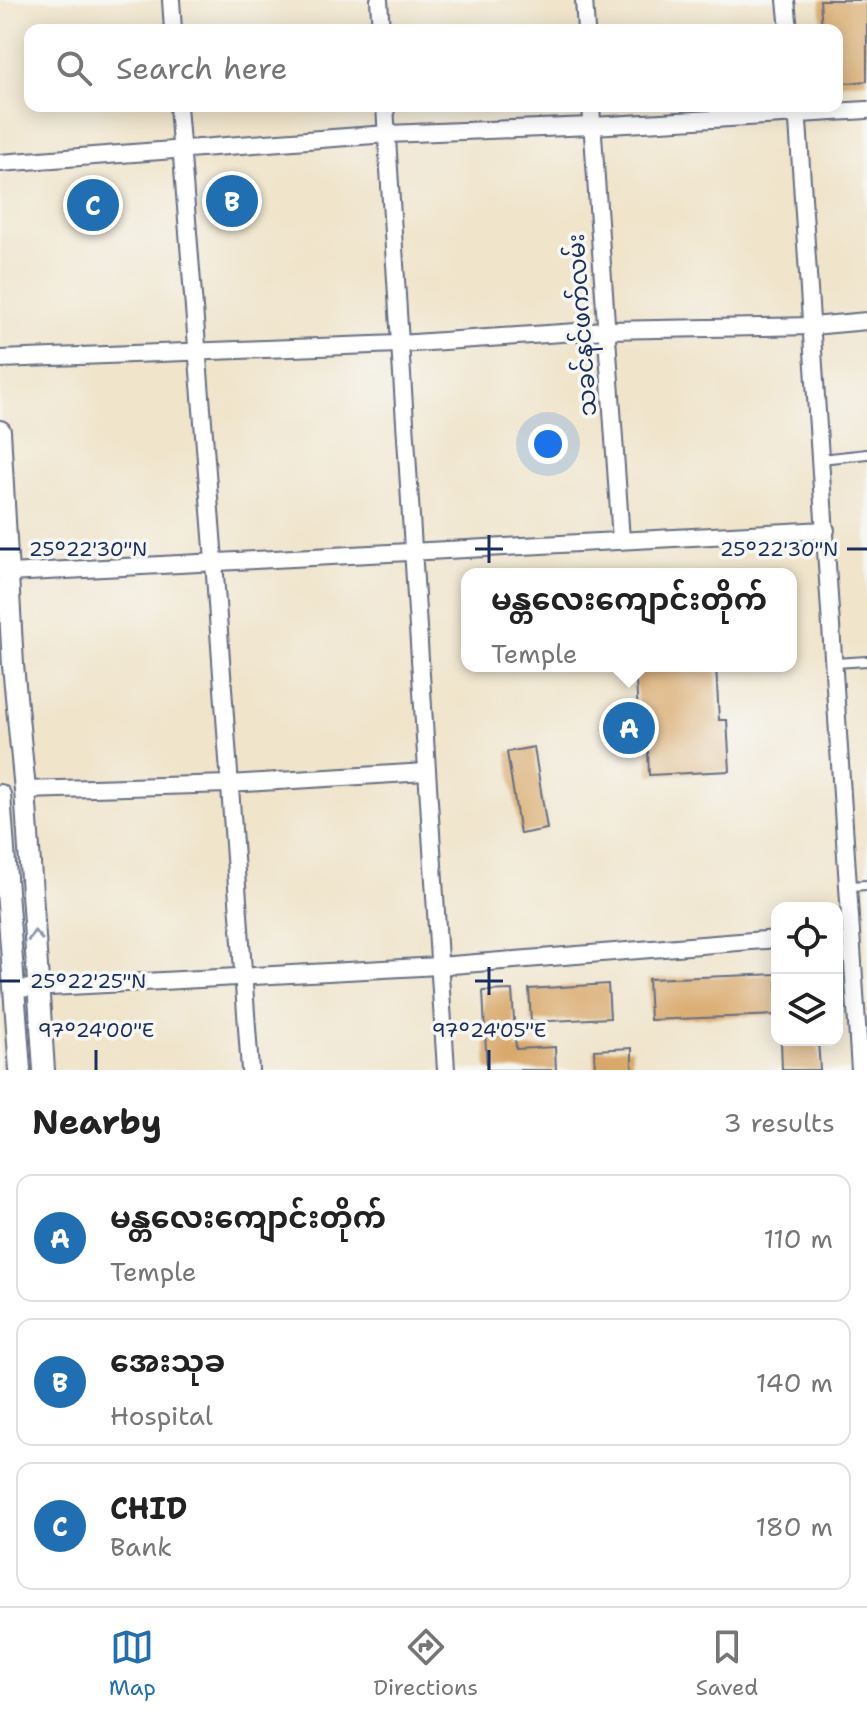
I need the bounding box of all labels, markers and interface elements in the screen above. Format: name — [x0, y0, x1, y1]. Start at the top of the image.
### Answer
search box — [24, 24, 843, 112]
icon: search — [52, 46, 96, 90]
text: Search here — [116, 48, 287, 89]
pin: B — [206, 171, 258, 231]
pin: C — [67, 175, 119, 235]
street label: သခင်နင်ဖက်လမ်း — [560, 232, 607, 417]
your location — [528, 424, 568, 464]
text: 25°22'30"N — [29, 536, 147, 562]
text: 25°22'30"N — [720, 536, 838, 562]
popup — [461, 568, 797, 672]
text: မန္တလေးကျောင်းတိုက် — [491, 579, 767, 620]
text: Temple — [491, 636, 578, 671]
pin: A — [603, 698, 655, 758]
map controls — [771, 902, 843, 1046]
button: locate — [771, 902, 843, 974]
one-way arrow — [27, 929, 44, 942]
text: 25°22'25"N — [30, 968, 146, 994]
button: layers — [771, 974, 843, 1046]
text: 97°24'00"E — [38, 1017, 154, 1043]
text: 97°24'05"E — [432, 1017, 546, 1043]
text: Nearby — [32, 1099, 162, 1145]
text: 3 results — [723, 1105, 835, 1140]
text: မန္တလေးကျောင်းတိုက် — [110, 1197, 386, 1238]
text: A — [50, 1221, 70, 1256]
text: 110 m — [763, 1221, 833, 1256]
text: Temple — [110, 1254, 197, 1289]
text: အေးသုခ — [110, 1341, 225, 1382]
text: B — [52, 1365, 68, 1400]
text: 140 m — [756, 1365, 833, 1400]
text: Hospital — [110, 1398, 213, 1433]
text: CHID — [110, 1488, 188, 1529]
text: C — [52, 1509, 68, 1544]
text: 180 m — [755, 1509, 833, 1544]
text: Bank — [110, 1529, 172, 1564]
tab: Map — [109, 1625, 156, 1702]
tab: Directions — [373, 1625, 478, 1702]
tab: Saved — [696, 1625, 758, 1702]

